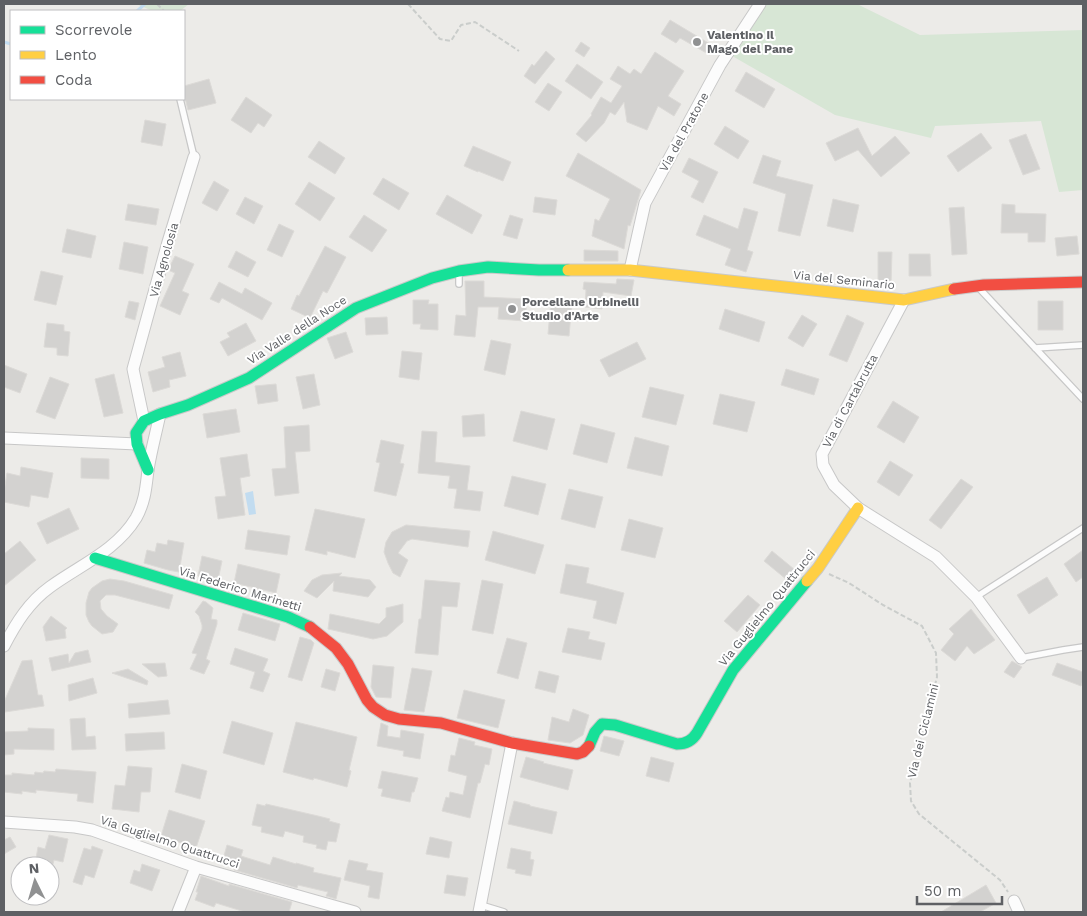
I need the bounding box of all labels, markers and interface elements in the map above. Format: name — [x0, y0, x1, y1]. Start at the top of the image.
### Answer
legend — [10, 10, 185, 100]
text: Scorrevole — [55, 21, 133, 39]
place label: Valentino il Mago del Pane — [707, 28, 793, 56]
marker: Valentino il Mago del Pane — [691, 36, 703, 48]
text: Lento — [55, 46, 97, 64]
text: Coda — [55, 71, 93, 89]
street label: Via del Pratone — [656, 90, 712, 174]
street label: Via Agnolosia — [147, 221, 181, 299]
street label: Via del Seminario — [792, 268, 896, 292]
street label: Via Valle della Noce — [245, 293, 349, 367]
place label: Porcellane Urbinelli Studio d'Arte — [522, 295, 639, 323]
marker: Porcellane Urbinelli Studio d'Arte — [506, 303, 518, 315]
street label: Via di Cartabrutta — [819, 352, 881, 450]
street label: Via Guglielmo Quattrucci — [716, 547, 818, 669]
street label: Via Federico Marinetti — [177, 564, 303, 614]
street label: Via dei Ciclamini — [904, 682, 942, 780]
street label: Via Guglielmo Quattrucci — [99, 813, 241, 871]
north arrow — [10, 856, 60, 906]
text: N — [28, 860, 40, 876]
scale bar — [917, 874, 1002, 906]
text: 50 m — [924, 882, 961, 900]

